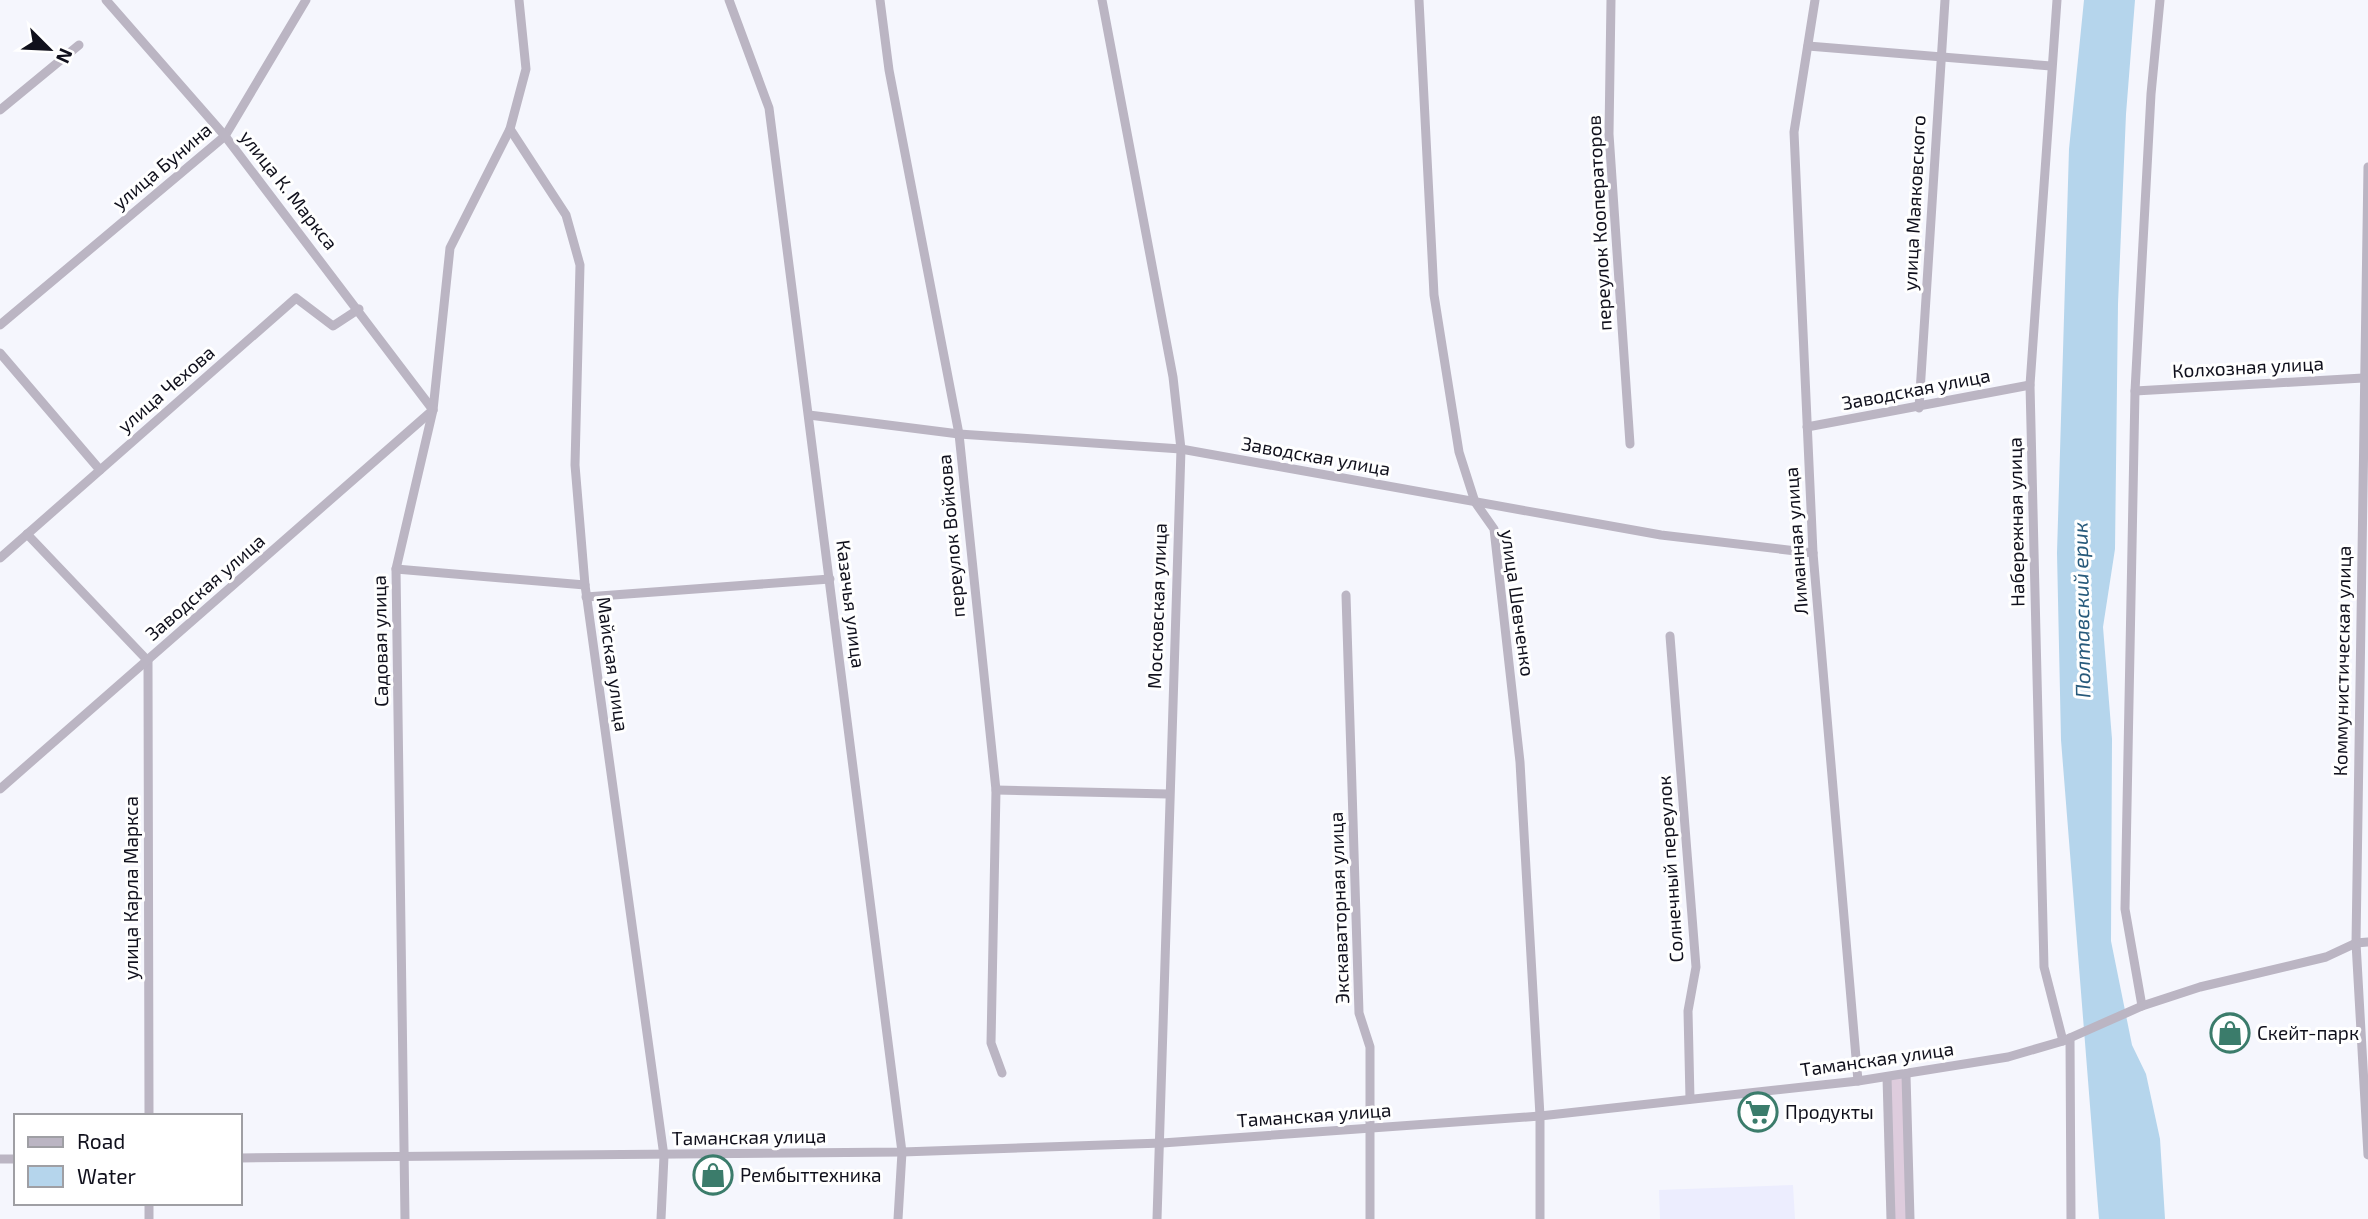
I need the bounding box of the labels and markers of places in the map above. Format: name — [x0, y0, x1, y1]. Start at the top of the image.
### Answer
shop icon: Скейт-парк — [2209, 1012, 2251, 1054]
place label: Скейт-парк — [2257, 1021, 2359, 1044]
supermarket icon: Продукты — [1737, 1091, 1779, 1133]
place label: Продукты — [1785, 1100, 1874, 1124]
shop icon: Рембыттехника — [692, 1154, 734, 1196]
place label: Рембыттехника — [740, 1163, 882, 1186]

